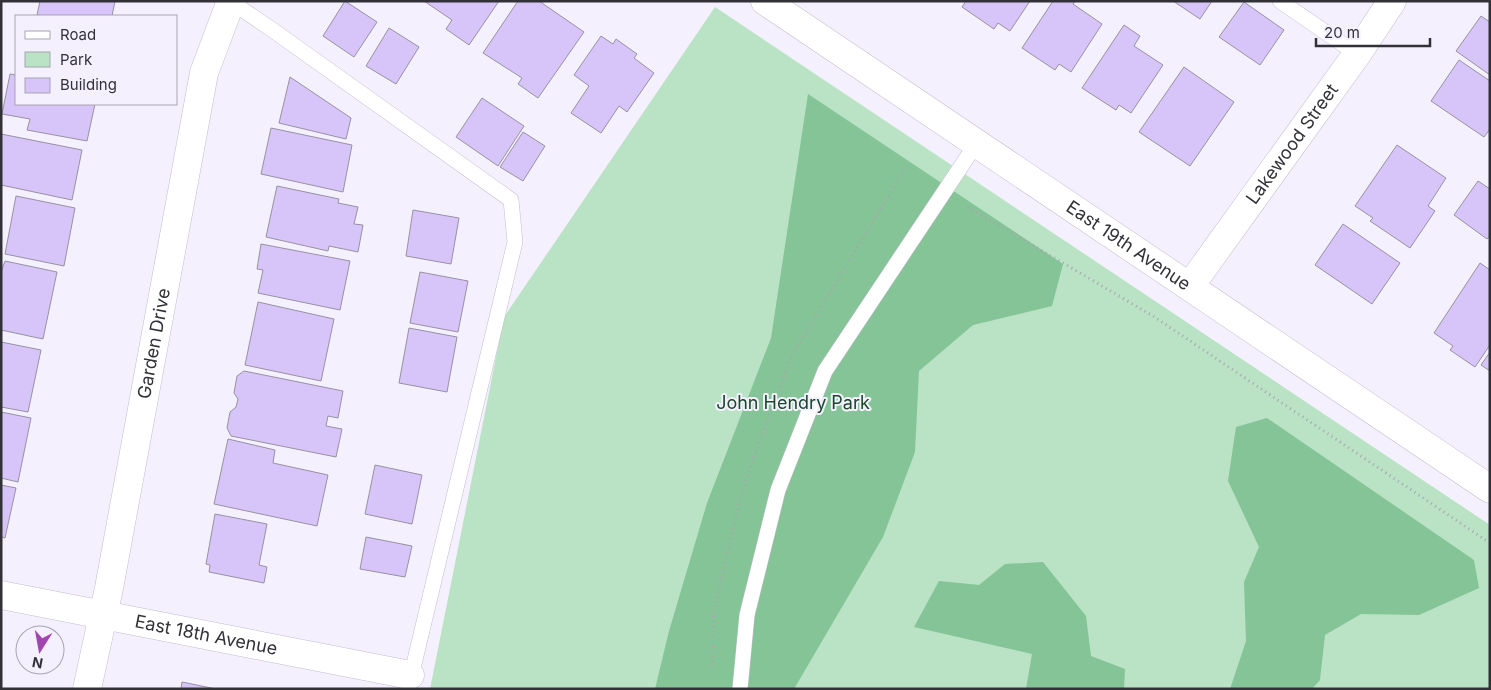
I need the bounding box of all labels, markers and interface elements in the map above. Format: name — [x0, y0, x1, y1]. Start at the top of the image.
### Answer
legend — [15, 15, 178, 105]
scale bar — [1316, 15, 1430, 47]
text: 20 m — [1324, 23, 1360, 42]
text: Road — [60, 25, 96, 44]
text: Park — [60, 50, 93, 69]
text: Building — [60, 75, 117, 94]
street label: Lakewood Street — [1242, 79, 1342, 208]
street label: East 19th Avenue — [1063, 196, 1195, 294]
street label: Garden Drive — [133, 286, 174, 400]
park label: John Hendry Park — [716, 392, 870, 413]
street label: East 18th Avenue — [133, 610, 279, 659]
north arrow — [15, 625, 65, 675]
text: N — [31, 654, 44, 673]

